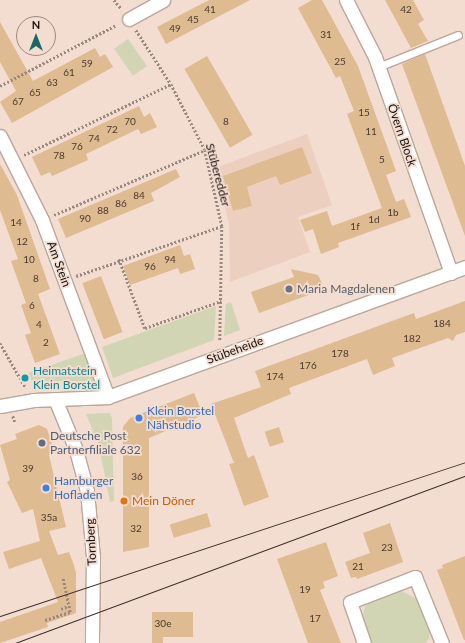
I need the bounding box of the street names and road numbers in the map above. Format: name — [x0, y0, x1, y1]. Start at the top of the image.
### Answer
street label: Övern Block — [385, 102, 419, 168]
street label: Stüberedder — [203, 142, 233, 208]
street label: Am Stein — [44, 239, 74, 289]
street label: Stübeheide — [205, 333, 265, 367]
street label: Tornberg — [83, 518, 99, 566]

